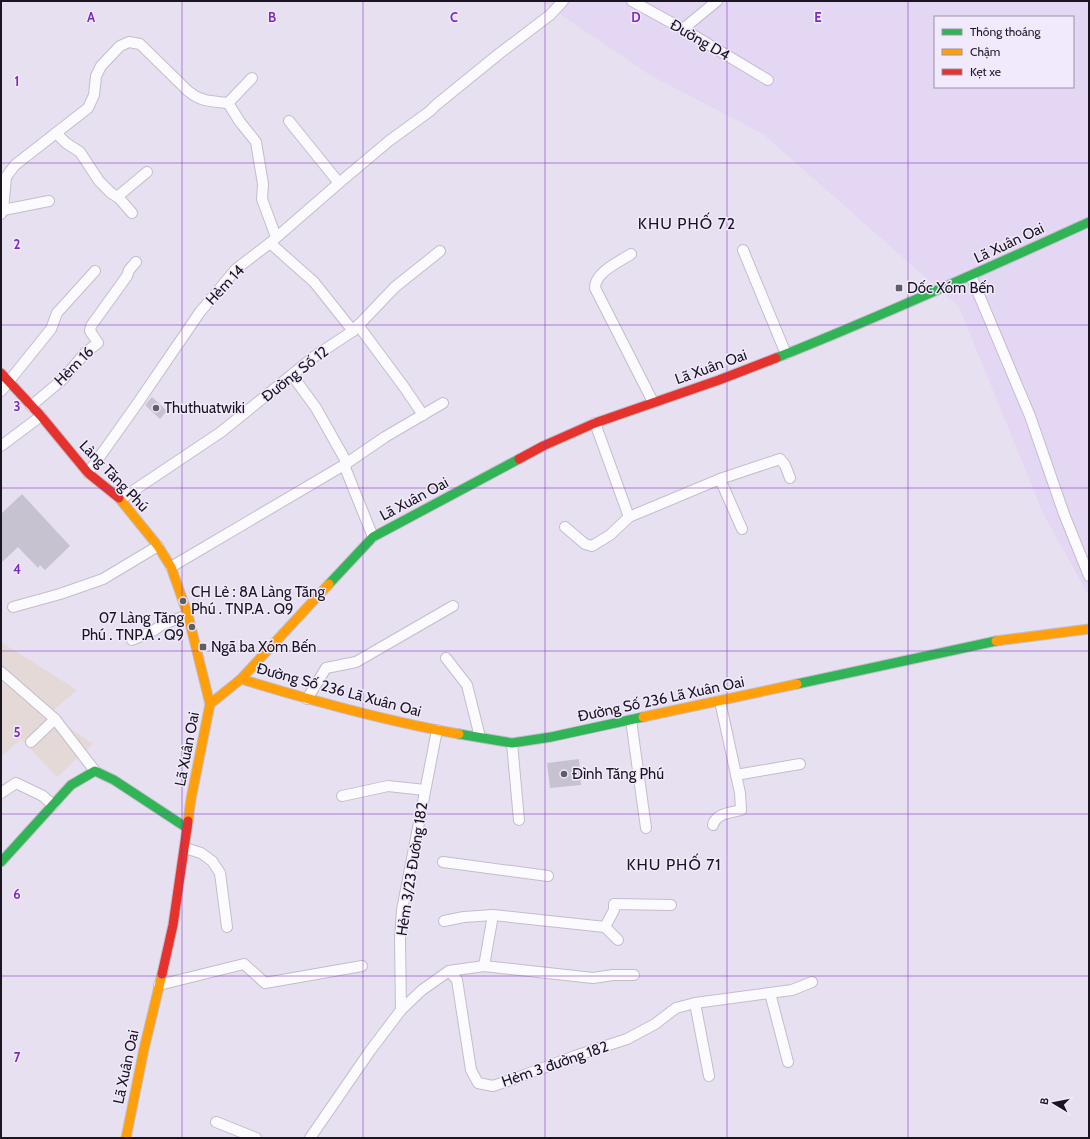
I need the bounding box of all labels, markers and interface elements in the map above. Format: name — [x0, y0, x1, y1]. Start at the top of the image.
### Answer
text: A — [87, 9, 96, 25]
text: B — [268, 9, 276, 25]
text: C — [450, 9, 458, 25]
text: D — [631, 9, 641, 25]
text: E — [814, 9, 822, 25]
street label: Đường D4 — [667, 16, 733, 64]
legend — [934, 16, 1074, 88]
text: Thông thoáng — [970, 24, 1041, 39]
text: Chậm — [970, 44, 1000, 59]
text: Kẹt xe — [970, 64, 1001, 79]
text: 1 — [15, 73, 19, 89]
district label: KHU PHỐ 72 — [638, 212, 736, 233]
street label: Lã Xuân Oai — [971, 219, 1047, 267]
text: 2 — [14, 236, 21, 252]
street label: Hẻm 14 — [202, 261, 248, 309]
place label: Dốc Xóm Bến — [907, 279, 994, 297]
marker: Dốc Xóm Bến — [894, 283, 904, 293]
street label: Đường Số 12 — [258, 342, 332, 406]
street label: Hẻm 16 — [51, 343, 97, 389]
street label: Lã Xuân Oai — [673, 346, 749, 388]
text: 3 — [13, 398, 21, 414]
place label: Thuthuatwiki — [164, 399, 245, 417]
marker: Thuthuatwiki — [151, 403, 161, 413]
street label: Làng Tăng Phú — [76, 437, 152, 515]
street label: Lã Xuân Oai — [377, 473, 451, 525]
text: 4 — [13, 561, 21, 577]
place label: CH Lẻ : 8A Làng Tăng Phú . TNP.A . Q9 — [191, 583, 325, 618]
marker: CH Lẻ : 8A Làng Tăng Phú . TNP.A . Q9 — [178, 596, 188, 606]
place label: 07 Làng Tăng Phú . TNP.A . Q9 — [81, 609, 185, 644]
marker: 07 Làng Tăng Phú . TNP.A . Q9 — [187, 622, 197, 632]
place label: Ngã ba Xóm Bến — [211, 638, 316, 656]
marker: Ngã ba Xóm Bến — [198, 642, 208, 652]
street label: Đường Số 236 Lã Xuân Oai — [255, 659, 423, 721]
street label: Đường Số 236 Lã Xuân Oai — [576, 673, 746, 725]
street label: Lã Xuân Oai — [171, 710, 203, 788]
text: 5 — [14, 724, 21, 740]
place label: Đình Tăng Phú — [572, 765, 664, 783]
marker: Đình Tăng Phú — [559, 769, 569, 779]
street label: Hẻm 3/23 Đường 182 — [393, 801, 431, 937]
district label: KHU PHỐ 71 — [626, 853, 722, 874]
text: 6 — [13, 886, 21, 902]
street label: Lã Xuân Oai — [109, 1028, 143, 1106]
street label: Hẻm 3 đường 182 — [499, 1037, 611, 1091]
text: 7 — [14, 1049, 21, 1065]
north arrow — [1034, 1083, 1074, 1123]
text: B — [1037, 1097, 1052, 1106]

